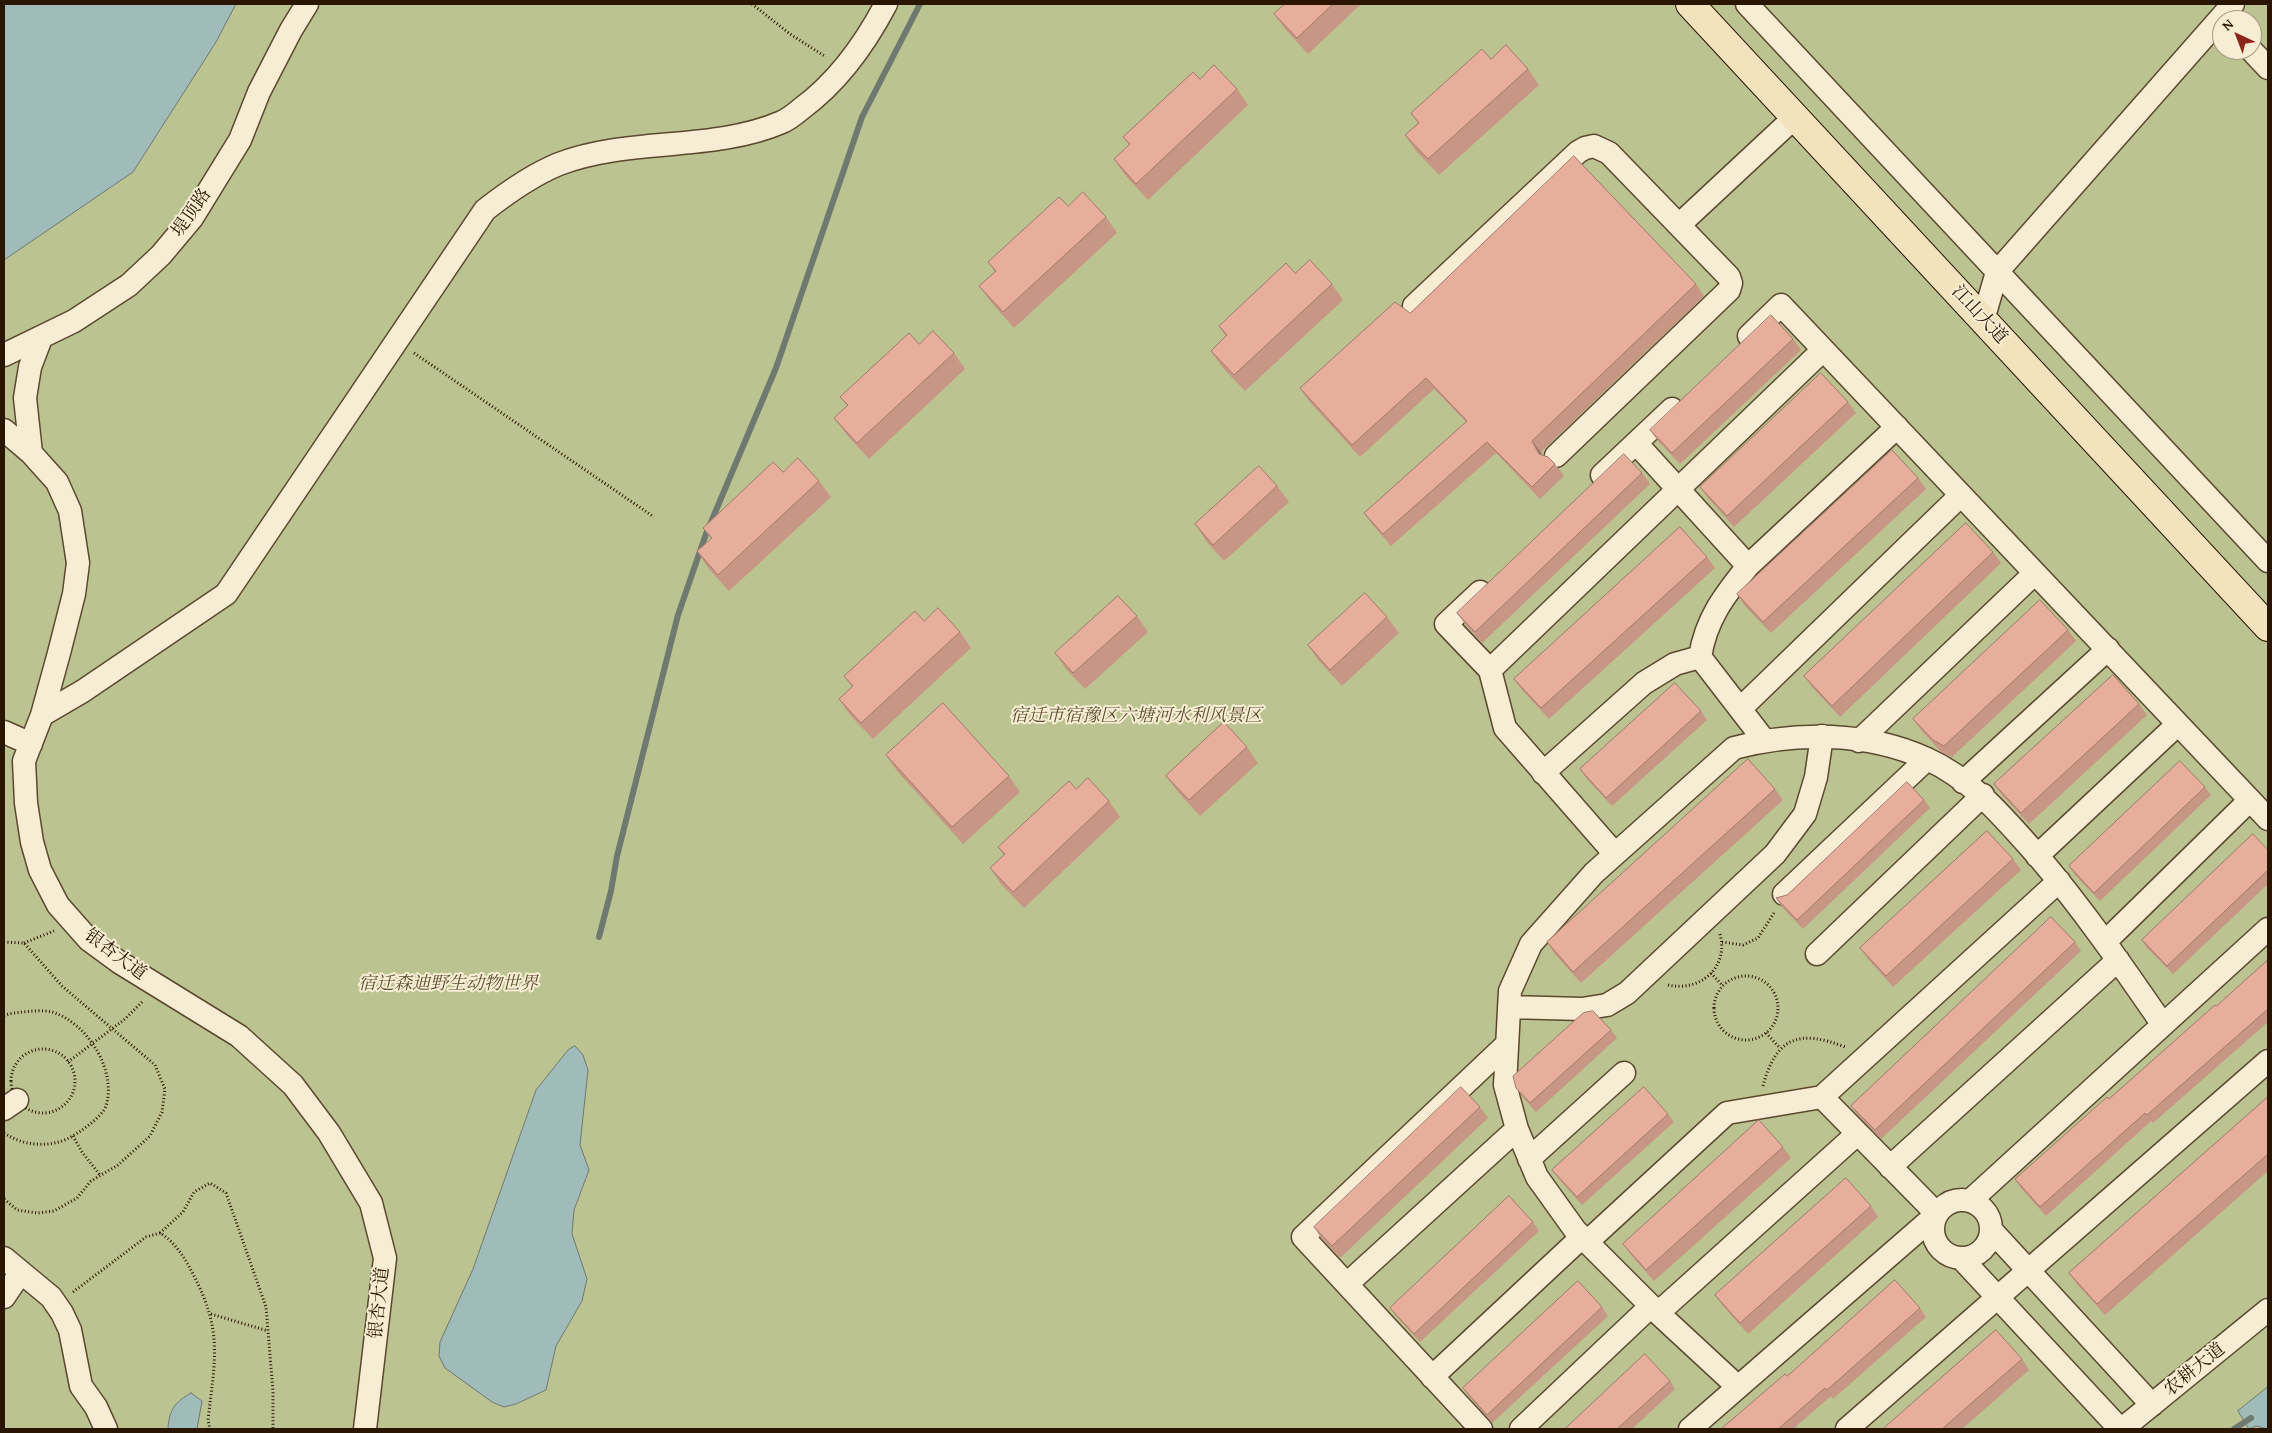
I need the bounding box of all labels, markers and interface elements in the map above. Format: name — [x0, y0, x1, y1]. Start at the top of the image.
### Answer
north arrow — [2212, 10, 2262, 60]
text: N — [2217, 14, 2238, 35]
street label: 堤顶路 — [168, 185, 216, 241]
street label: 江山大道 — [1947, 281, 2011, 349]
park label: 宿迁市宿豫区六塘河水利风景区 — [1010, 705, 1262, 727]
street label: 银杏大道 — [80, 925, 150, 985]
park label: 宿迁森迪野生动物世界 — [358, 973, 538, 995]
street label: 银杏大道 — [365, 1266, 395, 1340]
street label: 农耕大道 — [2160, 1339, 2230, 1401]

